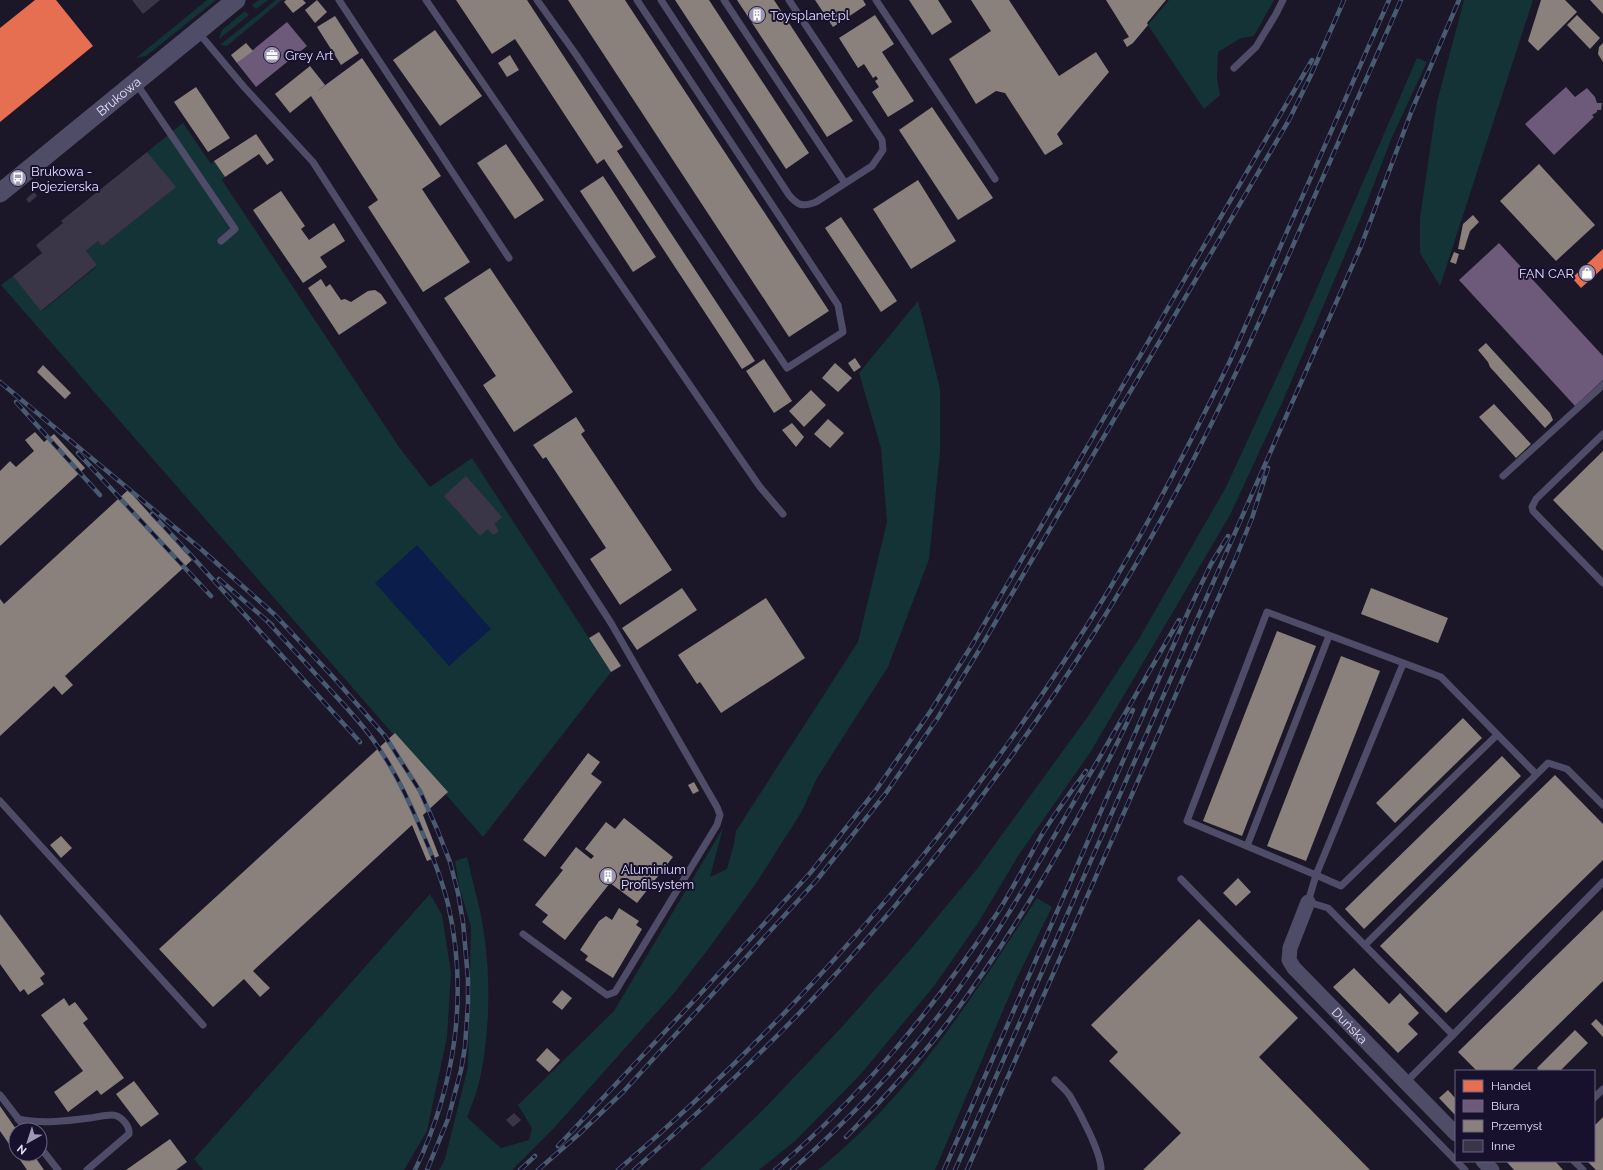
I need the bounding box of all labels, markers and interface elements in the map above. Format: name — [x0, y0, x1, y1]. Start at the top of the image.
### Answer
building icon: Toysplanet.pl — [747, 5, 767, 25]
place label: Toysplanet.pl — [770, 8, 850, 23]
office icon: Grey Art — [262, 45, 282, 65]
place label: Grey Art — [285, 48, 334, 63]
street label: Brukowa — [94, 74, 144, 119]
place label: Brukowa - Pojezierska — [31, 164, 99, 194]
bus stop icon: Brukowa - Pojezierska — [8, 168, 28, 188]
shop icon: FAN CAR — [1577, 263, 1597, 283]
place label: FAN CAR — [1519, 266, 1574, 281]
place label: Aluminium Profilsystem — [621, 862, 694, 892]
building icon: Aluminium Profilsystem — [598, 866, 618, 886]
street label: Duńska — [1329, 1004, 1371, 1047]
legend — [1455, 1070, 1595, 1162]
text: Handel — [1491, 1079, 1532, 1093]
text: Biura — [1491, 1099, 1519, 1113]
text: Przemysł — [1491, 1119, 1543, 1133]
north arrow — [8, 1122, 48, 1162]
text: Inne — [1491, 1139, 1515, 1153]
text: N — [15, 1142, 29, 1157]

